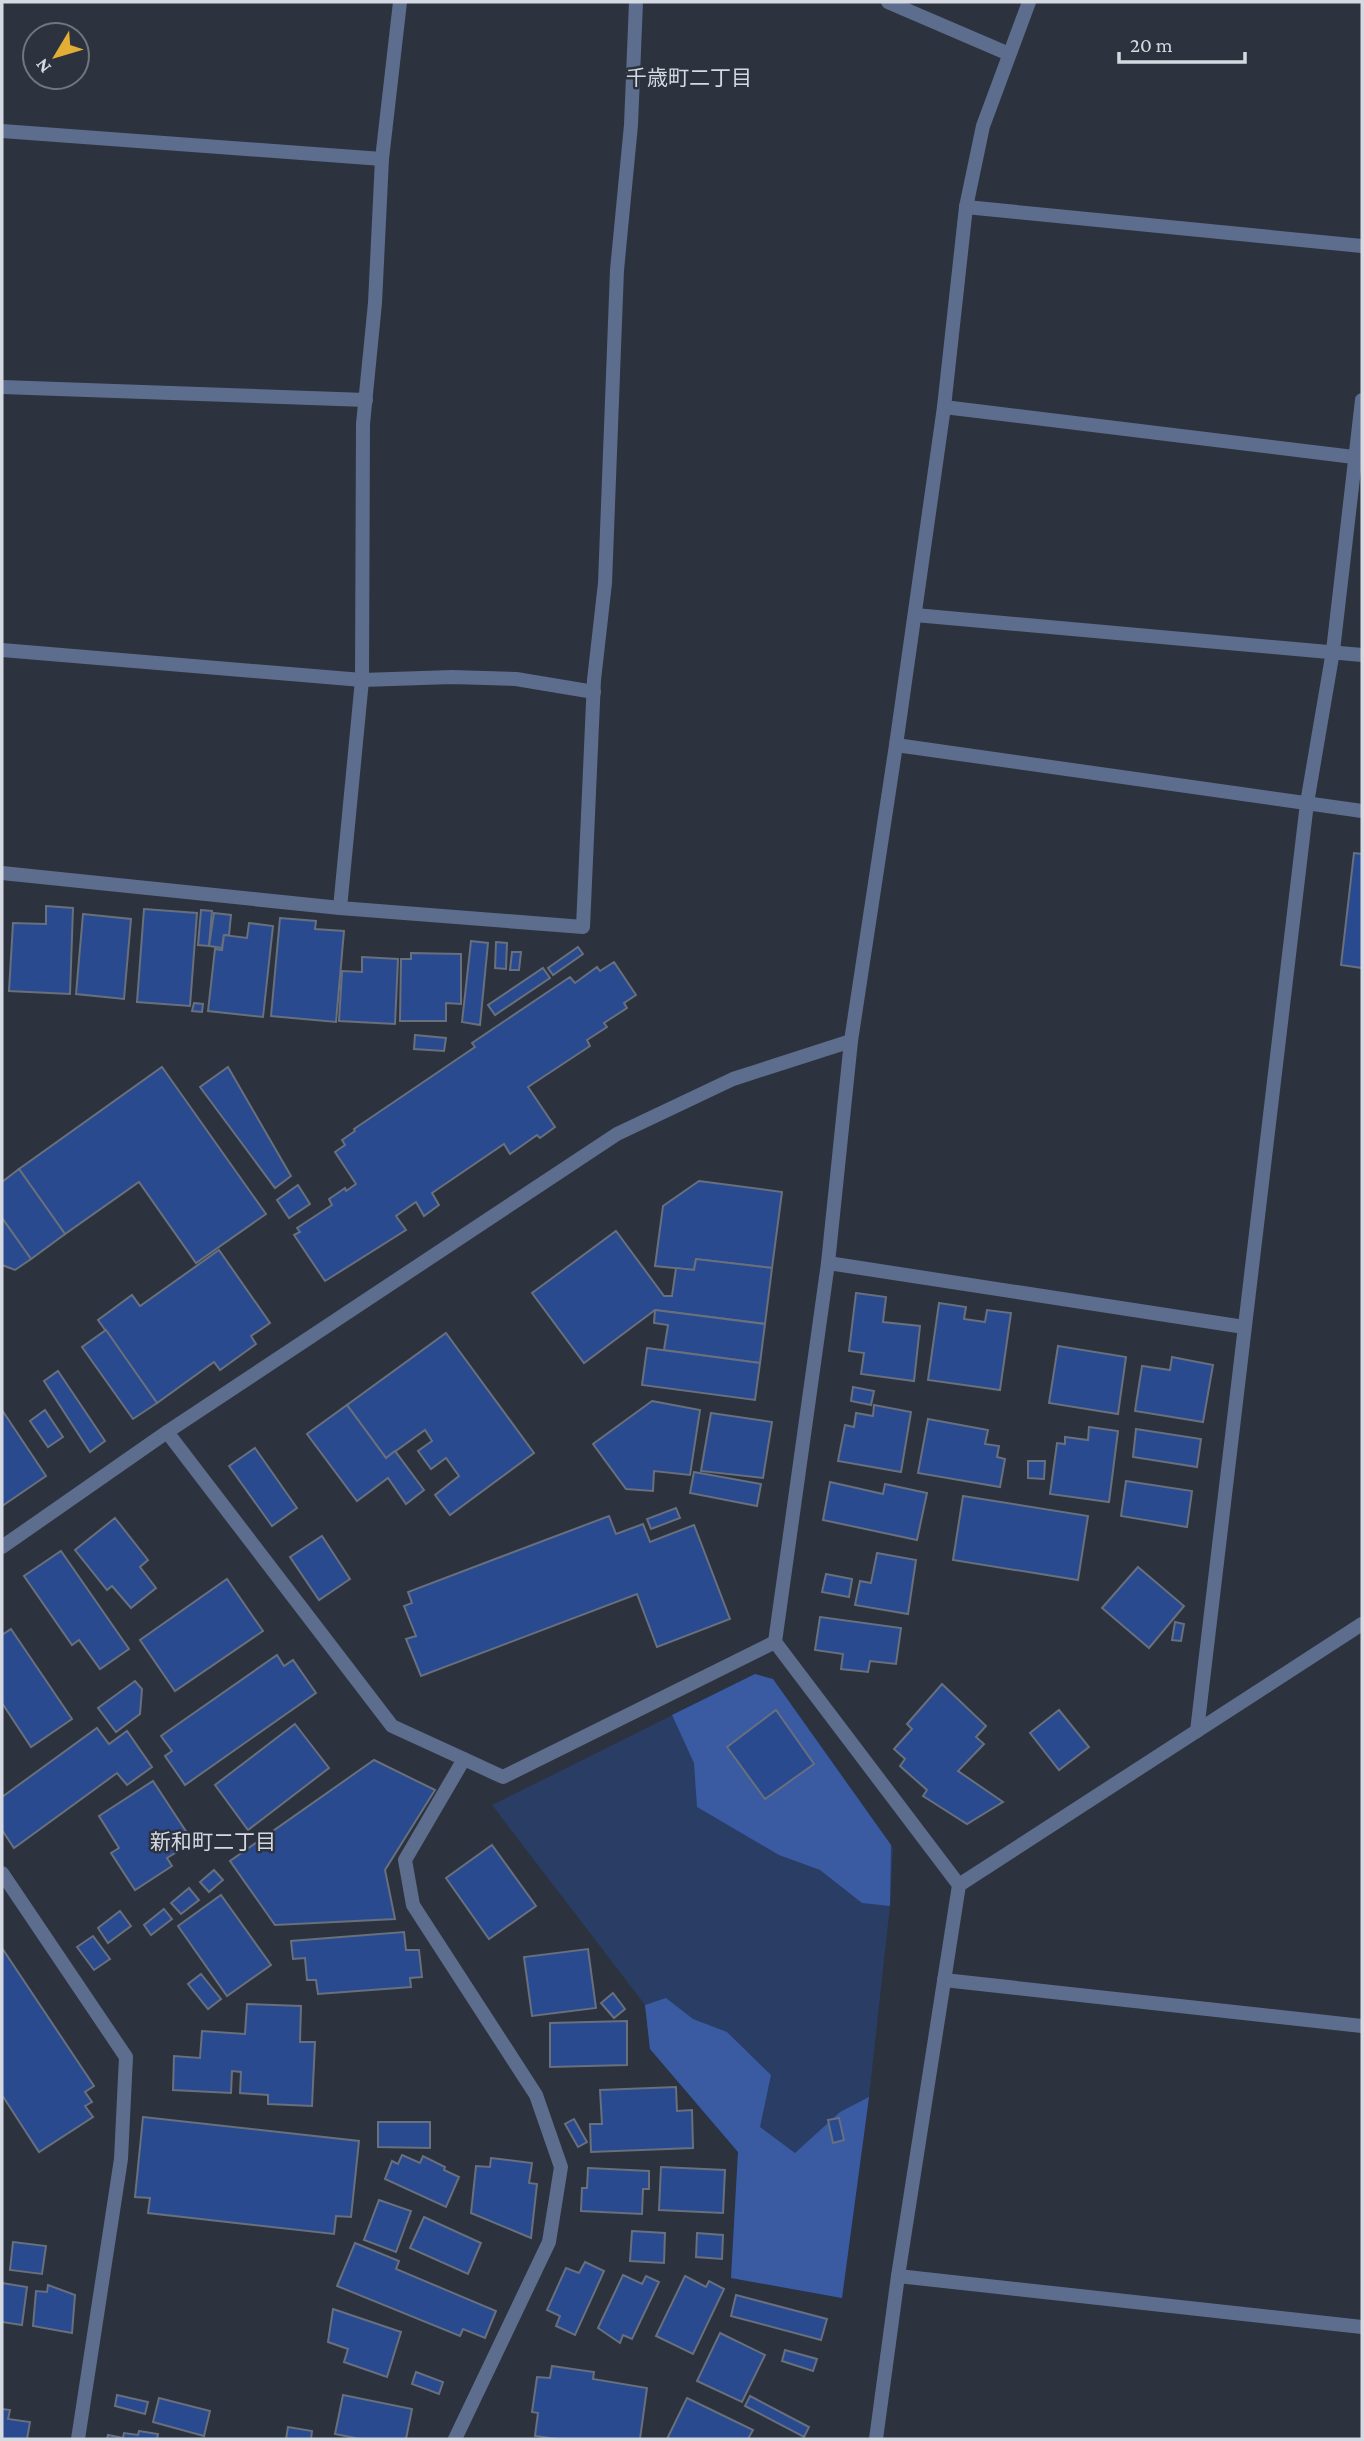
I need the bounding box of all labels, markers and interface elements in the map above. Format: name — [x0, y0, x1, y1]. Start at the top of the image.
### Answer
north arrow — [21, 21, 91, 91]
scale bar — [1119, 21, 1245, 65]
text: 20 m — [1130, 33, 1173, 57]
text: N — [31, 55, 55, 78]
district label: 千歳町二丁目 — [626, 66, 752, 90]
district label: 新和町二丁目 — [150, 1830, 276, 1854]

